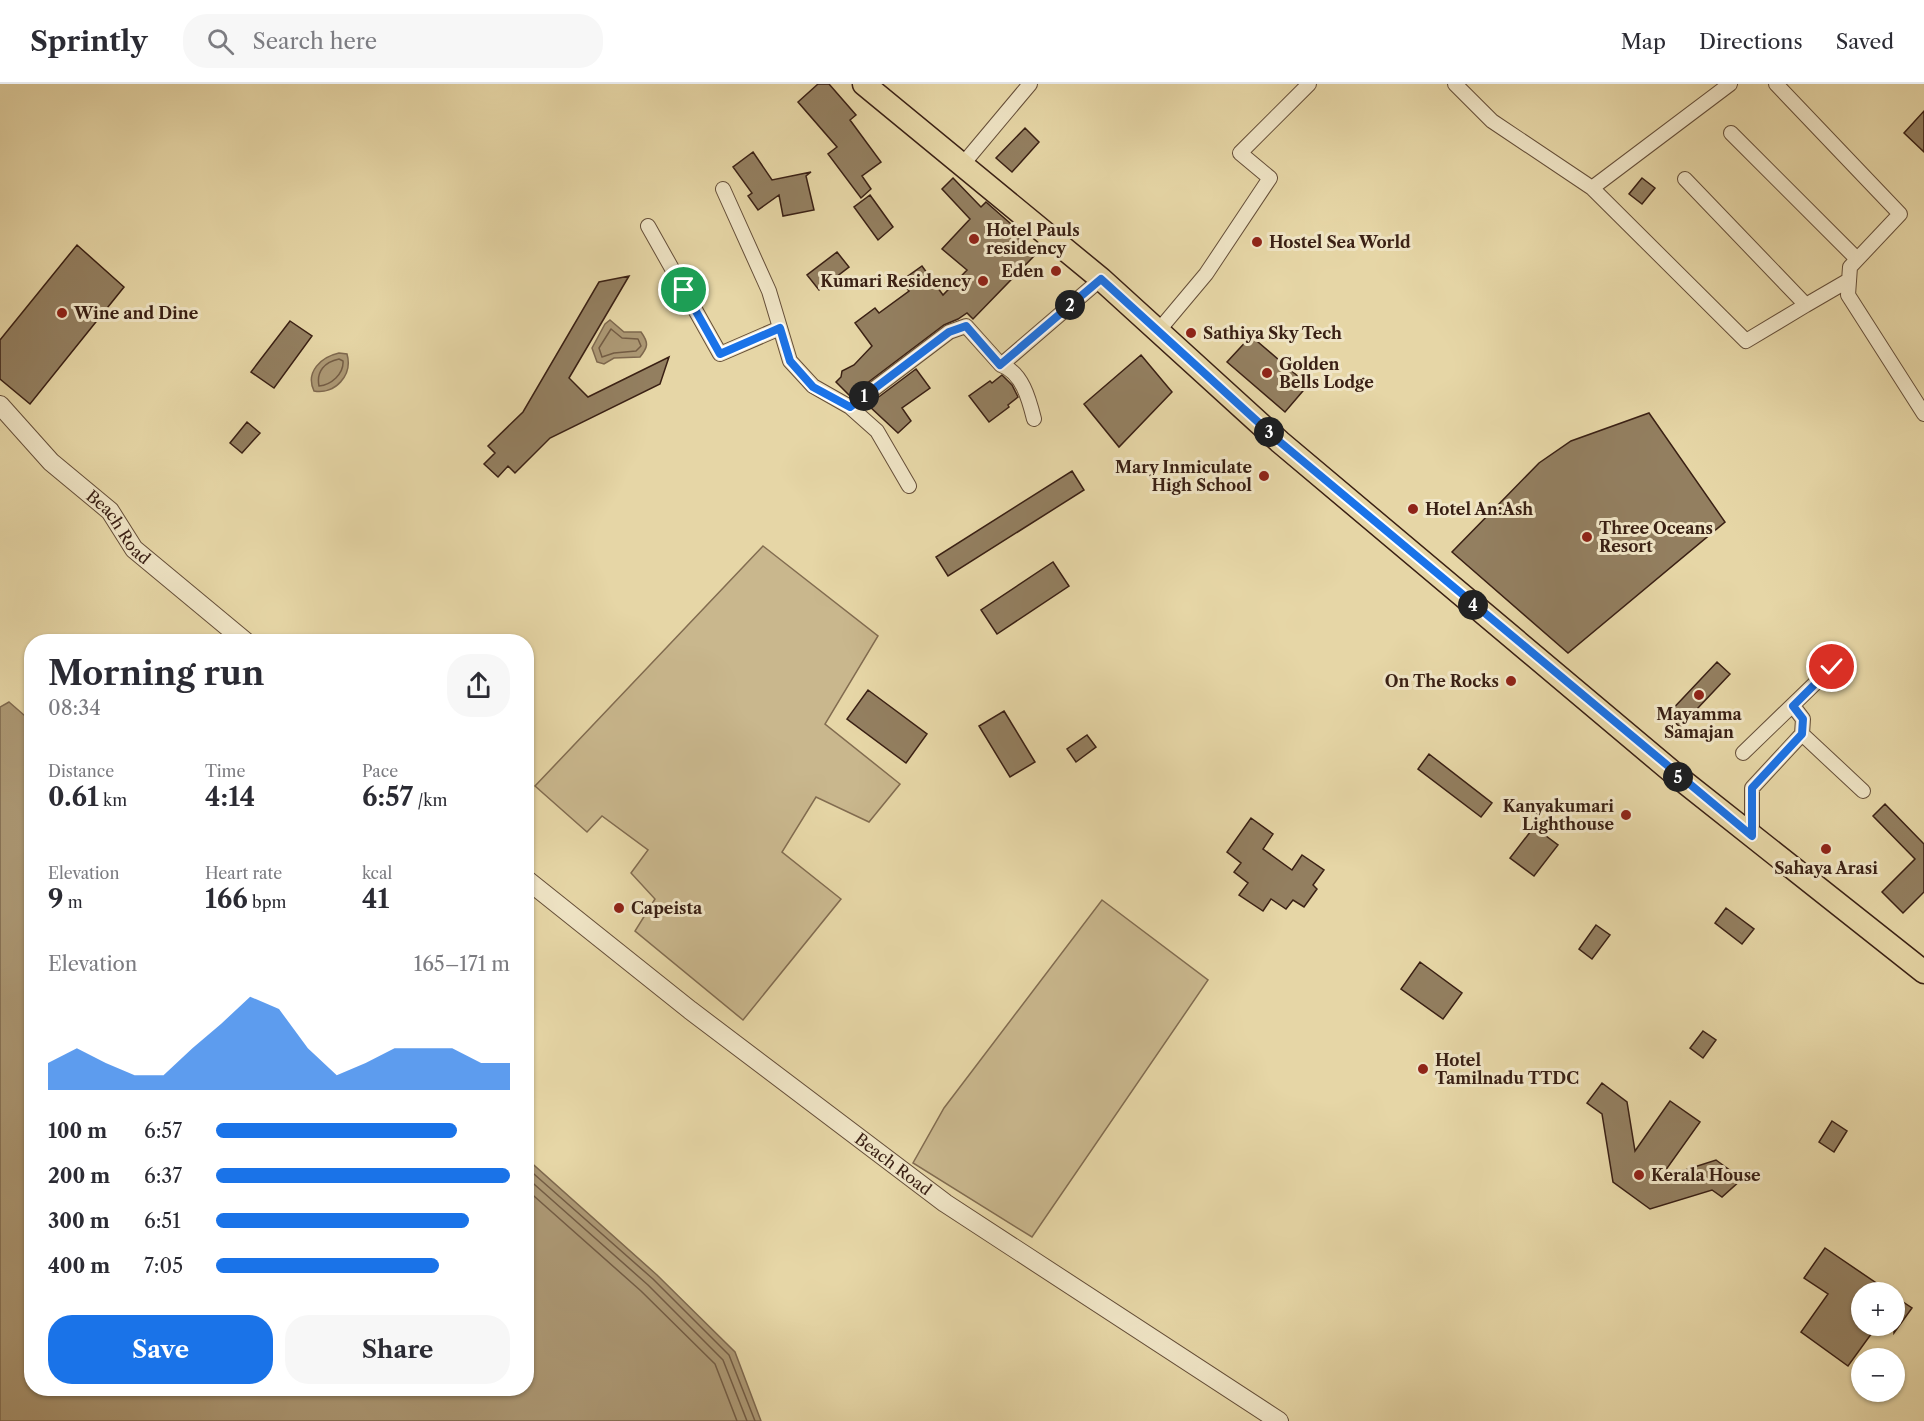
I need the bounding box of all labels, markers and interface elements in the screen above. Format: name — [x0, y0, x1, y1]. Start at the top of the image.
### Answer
search box — [183, 14, 603, 68]
text: Sprintly — [30, 24, 147, 58]
icon: search — [204, 25, 237, 58]
text: Search here — [252, 28, 377, 55]
text: Map — [1621, 29, 1666, 54]
text: Directions — [1699, 29, 1803, 54]
text: Saved — [1836, 29, 1894, 54]
place label: Hotel Pauls residency — [986, 220, 1080, 258]
marker: Hotel Pauls residency — [967, 232, 981, 246]
place label: Hostel Sea World — [1269, 232, 1411, 252]
marker: Hostel Sea World — [1250, 235, 1264, 249]
place label: Eden — [1001, 261, 1044, 281]
pin — [658, 264, 709, 315]
marker: Eden — [1049, 264, 1063, 278]
place label: Kumari Residency — [820, 271, 972, 291]
icon: arrive — [667, 273, 700, 306]
marker: Kumari Residency — [976, 274, 990, 288]
pin: 2 — [1055, 290, 1085, 320]
text: 2 — [1065, 295, 1075, 315]
place label: Wine and Dine — [73, 303, 199, 323]
marker: Wine and Dine — [55, 306, 69, 320]
place label: Sathiya Sky Tech — [1203, 323, 1342, 343]
marker: Sathiya Sky Tech — [1184, 326, 1198, 340]
place label: Golden Bells Lodge — [1279, 354, 1374, 392]
marker: Golden Bells Lodge — [1260, 366, 1274, 380]
pin: 1 — [849, 381, 879, 411]
text: 1 — [860, 386, 868, 406]
pin: 3 — [1254, 417, 1284, 447]
text: 3 — [1264, 422, 1274, 442]
place label: Mary Inmiculate High School — [1115, 457, 1252, 495]
marker: Mary Inmiculate High School — [1257, 469, 1271, 483]
street label: Beach Road — [82, 486, 155, 569]
place label: Hotel An:Ash — [1425, 499, 1533, 519]
marker: Hotel An:Ash — [1406, 502, 1420, 516]
place label: Three Oceans Resort — [1599, 518, 1713, 556]
marker: Three Oceans Resort — [1580, 530, 1594, 544]
pin: 4 — [1458, 590, 1488, 620]
text: 4 — [1468, 595, 1478, 615]
pin — [1806, 641, 1857, 692]
icon: check — [1815, 650, 1848, 683]
text: Morning run — [48, 653, 264, 694]
button: share — [447, 654, 510, 717]
place label: On The Rocks — [1385, 671, 1499, 691]
marker: On The Rocks — [1504, 674, 1518, 688]
marker: Mayamma Samajan — [1692, 688, 1706, 702]
text: 08:34 — [48, 696, 101, 720]
place label: Mayamma Samajan — [1656, 704, 1743, 742]
text: Distance — [48, 761, 114, 781]
text: Time — [205, 761, 245, 781]
text: Pace — [362, 761, 398, 781]
pin: 5 — [1663, 762, 1693, 792]
text: 5 — [1674, 767, 1682, 787]
text: 0.61 — [48, 781, 99, 813]
text: 4:14 — [205, 781, 255, 813]
text: 6:57 — [362, 781, 413, 813]
text: km — [99, 790, 127, 810]
text: /km — [413, 790, 447, 810]
place label: Kanyakumari Lighthouse — [1503, 796, 1614, 834]
marker: Kanyakumari Lighthouse — [1619, 808, 1633, 822]
marker: Sahaya Arasi — [1819, 842, 1833, 856]
place label: Sahaya Arasi — [1774, 858, 1878, 878]
text: Elevation — [48, 863, 119, 883]
text: Heart rate — [205, 863, 282, 883]
text: kcal — [362, 863, 392, 883]
text: 9 — [48, 883, 64, 915]
text: 166 — [205, 883, 248, 915]
text: 41 — [362, 883, 389, 915]
text: m — [64, 892, 83, 912]
text: bpm — [248, 892, 286, 912]
place label: Capeista — [631, 898, 703, 918]
marker: Capeista — [612, 901, 626, 915]
text: Elevation — [48, 952, 137, 976]
text: 165–171 m — [414, 952, 510, 976]
place label: Hotel Tamilnadu TTDC — [1435, 1050, 1579, 1088]
marker: Hotel Tamilnadu TTDC — [1416, 1062, 1430, 1076]
text: 100 m — [48, 1119, 107, 1143]
text: 6:57 — [144, 1119, 182, 1143]
street label: Beach Road — [851, 1129, 936, 1200]
text: 200 m — [48, 1164, 110, 1188]
text: 6:37 — [144, 1164, 182, 1188]
place label: Kerala House — [1651, 1165, 1761, 1185]
marker: Kerala House — [1632, 1168, 1646, 1182]
text: 300 m — [48, 1209, 110, 1233]
text: 6:51 — [144, 1209, 181, 1233]
text: 400 m — [48, 1254, 110, 1278]
text: 7:05 — [144, 1254, 183, 1278]
map controls — [1851, 1282, 1905, 1402]
button: + — [1851, 1282, 1905, 1336]
button: Save — [48, 1315, 273, 1384]
button: Share — [285, 1315, 510, 1384]
button: − — [1851, 1348, 1905, 1402]

